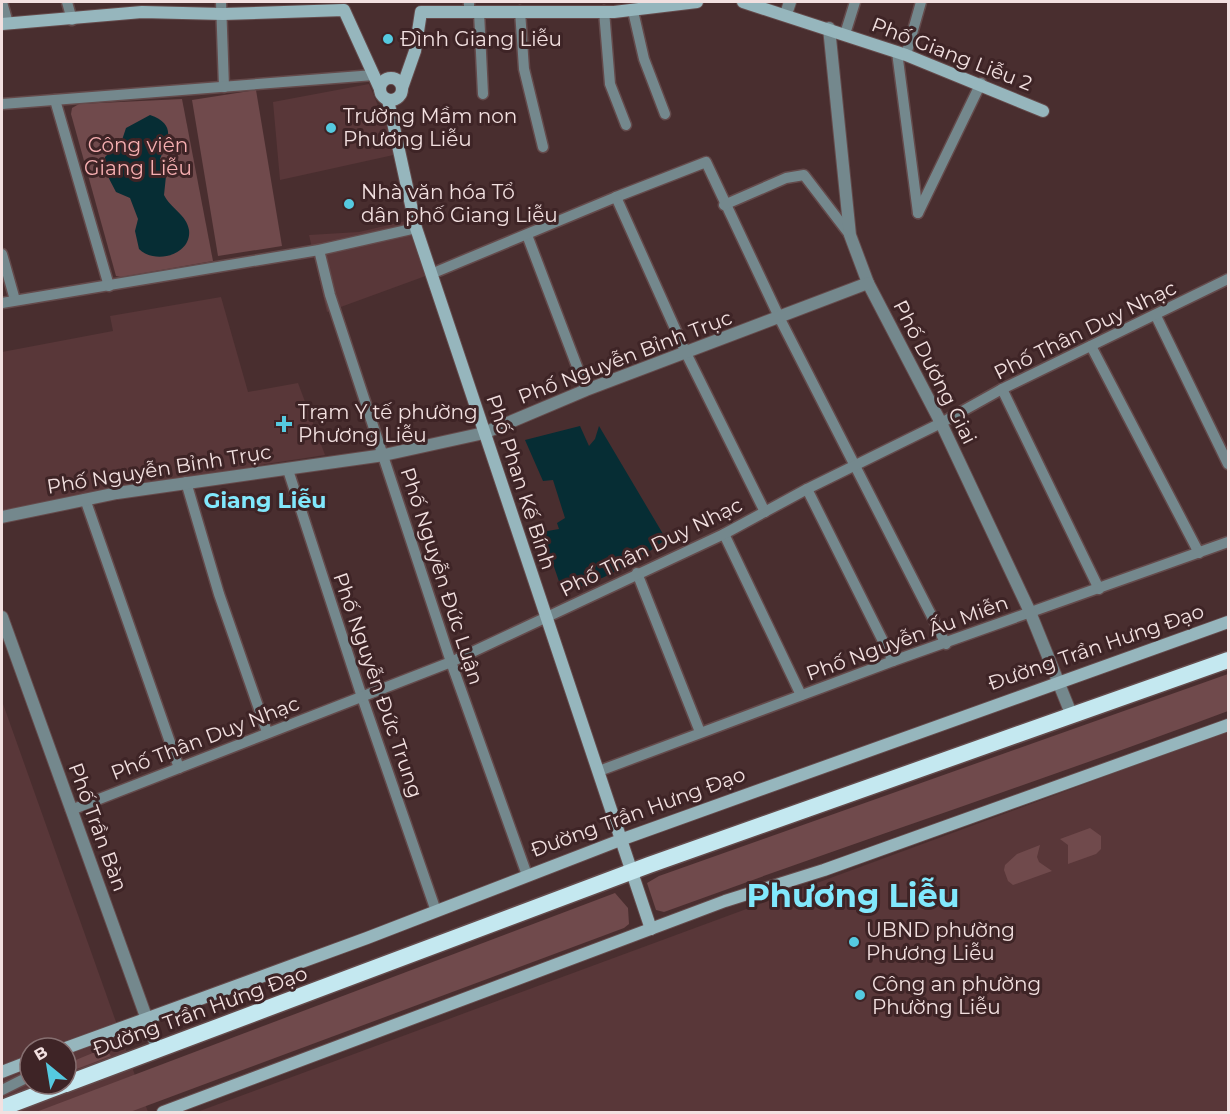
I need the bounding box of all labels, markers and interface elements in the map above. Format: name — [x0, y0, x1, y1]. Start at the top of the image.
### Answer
street label: Phố Giang Liễu 2 — [868, 12, 1036, 96]
place label: Đình Giang Liễu — [400, 27, 562, 51]
marker: Đình Giang Liễu — [381, 32, 395, 46]
place label: Trường Mầm non Phương Liễu — [343, 104, 517, 151]
marker: Trường Mầm non Phương Liễu — [324, 121, 338, 135]
park label: Công viên Giang Liễu — [84, 133, 192, 180]
place label: Nhà văn hóa Tổ dân phố Giang Liễu — [361, 180, 558, 227]
marker: Nhà văn hóa Tổ dân phố Giang Liễu — [342, 197, 356, 211]
street label: Phố Thân Duy Nhạc — [990, 275, 1180, 385]
street label: Phố Dương Giai — [888, 296, 982, 448]
street label: Phố Nguyễn Bỉnh Trục — [515, 305, 735, 409]
street label: Phố Phan Kế Bính — [481, 391, 561, 573]
place label: Trạm Y tế phường Phương Liễu — [298, 400, 478, 447]
marker: Trạm Y tế phường Phương Liễu — [275, 415, 293, 433]
street label: Phố Nguyễn Bỉnh Trục — [45, 439, 273, 499]
street label: Phố Nguyễn Đức Luận — [396, 464, 488, 688]
district label: Giang Liễu — [204, 487, 326, 514]
street label: Phố Thân Duy Nhạc — [556, 492, 746, 602]
street label: Phố Nguyễn Đức Trung — [328, 569, 428, 801]
street label: Phố Nguyễn Ấu Miễn — [802, 589, 1011, 686]
street label: Đường Trần Hưng Đạo — [985, 599, 1207, 695]
street label: Phố Thân Duy Nhạc — [107, 691, 303, 785]
street label: Phố Trần Bàn — [64, 759, 132, 895]
street label: Đường Trần Hưng Đạo — [527, 762, 749, 862]
district label: Phương Liễu — [746, 876, 960, 915]
place label: UBND phường Phương Liễu — [866, 918, 1015, 965]
marker: UBND phường Phương Liễu — [847, 935, 861, 949]
street label: Đường Trần Hưng Đạo — [89, 961, 311, 1061]
place label: Công an phường Phường Liễu — [872, 972, 1041, 1019]
marker: Công an phường Phường Liễu — [853, 988, 867, 1002]
north arrow — [18, 1036, 78, 1096]
text: B — [31, 1042, 51, 1065]

